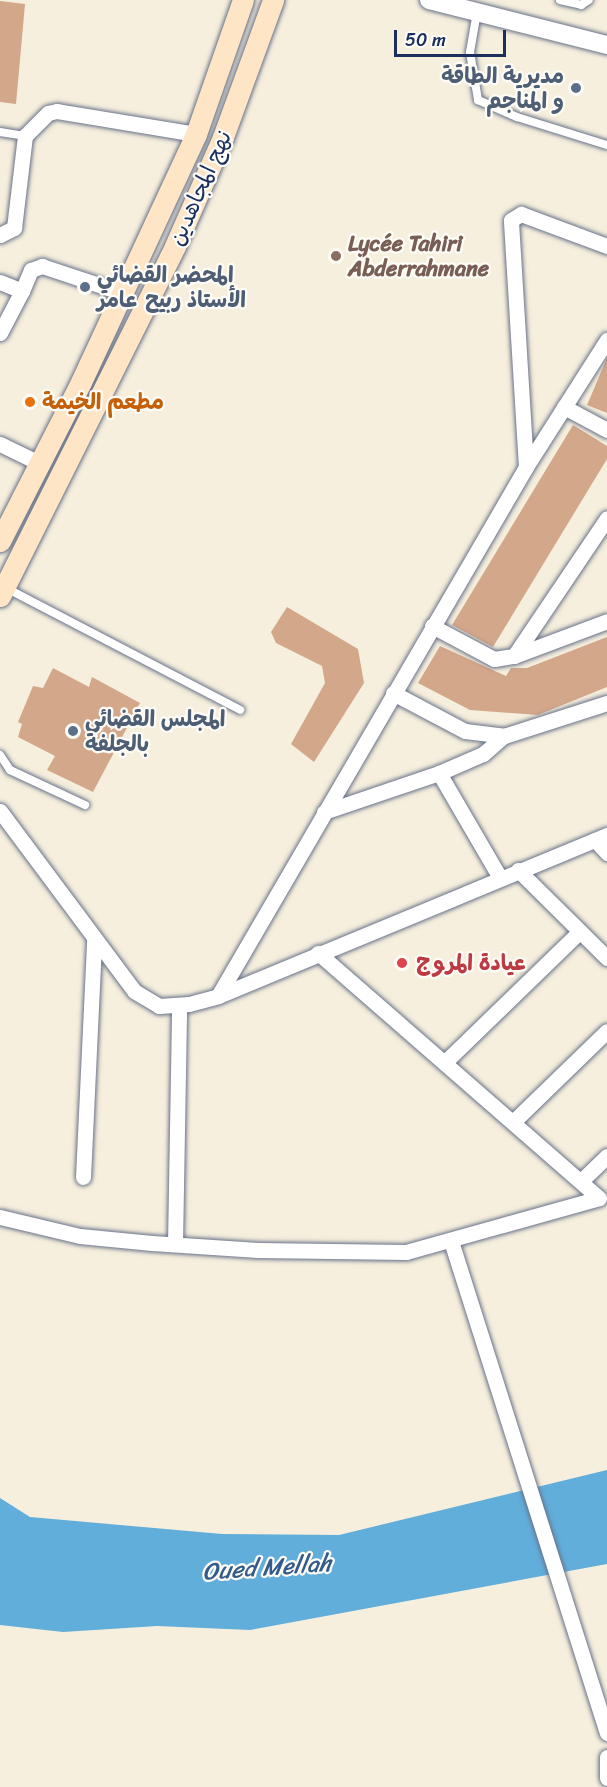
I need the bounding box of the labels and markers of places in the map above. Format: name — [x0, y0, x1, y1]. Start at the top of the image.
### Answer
place label: مديرية الطاقة و المناجم — [441, 62, 564, 113]
marker: مديرية الطاقة و المناجم — [569, 81, 583, 95]
place label: Lycée Tahiri Abderrahmane — [348, 230, 489, 282]
marker: Lycée Tahiri Abderrahmane — [329, 249, 343, 263]
place label: المحضر القضائي الأستاذ ربيح عامر — [97, 261, 246, 312]
marker: المحضر القضائي الأستاذ ربيح عامر — [78, 280, 92, 294]
place label: مطعم الخيمة — [42, 389, 164, 415]
marker: مطعم الخيمة — [23, 395, 37, 409]
place label: المجلس القضائي بالجلفة — [85, 705, 225, 756]
marker: المجلس القضائي بالجلفة — [66, 724, 80, 738]
place label: عيادة المروج — [416, 950, 525, 976]
marker: عيادة المروج — [393, 954, 411, 972]

